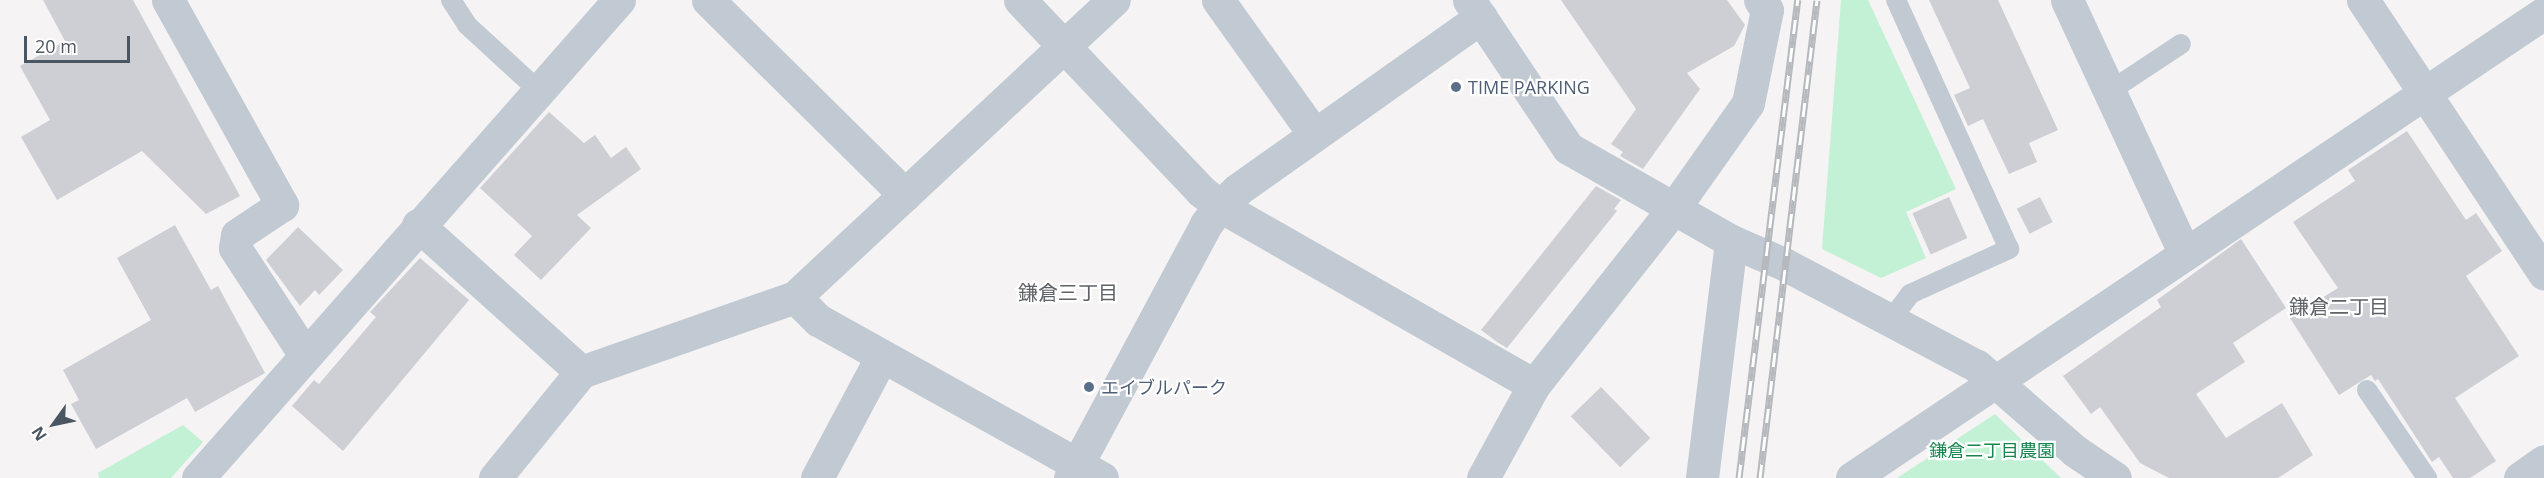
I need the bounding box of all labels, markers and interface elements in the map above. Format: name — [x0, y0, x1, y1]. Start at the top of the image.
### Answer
scale bar — [27, 24, 134, 62]
text: 20 m — [35, 34, 77, 58]
place label: TIME PARKING — [1468, 76, 1590, 98]
marker: TIME PARKING — [1449, 80, 1463, 94]
district label: 鎌倉三丁目 — [1018, 280, 1118, 304]
district label: 鎌倉二丁目 — [2289, 294, 2389, 318]
place label: エイブルパーク — [1101, 376, 1227, 398]
marker: エイブルパーク — [1082, 380, 1096, 394]
north arrow — [24, 394, 84, 454]
text: N — [26, 422, 52, 445]
park label: 鎌倉二丁目農園 — [1929, 439, 2055, 461]

